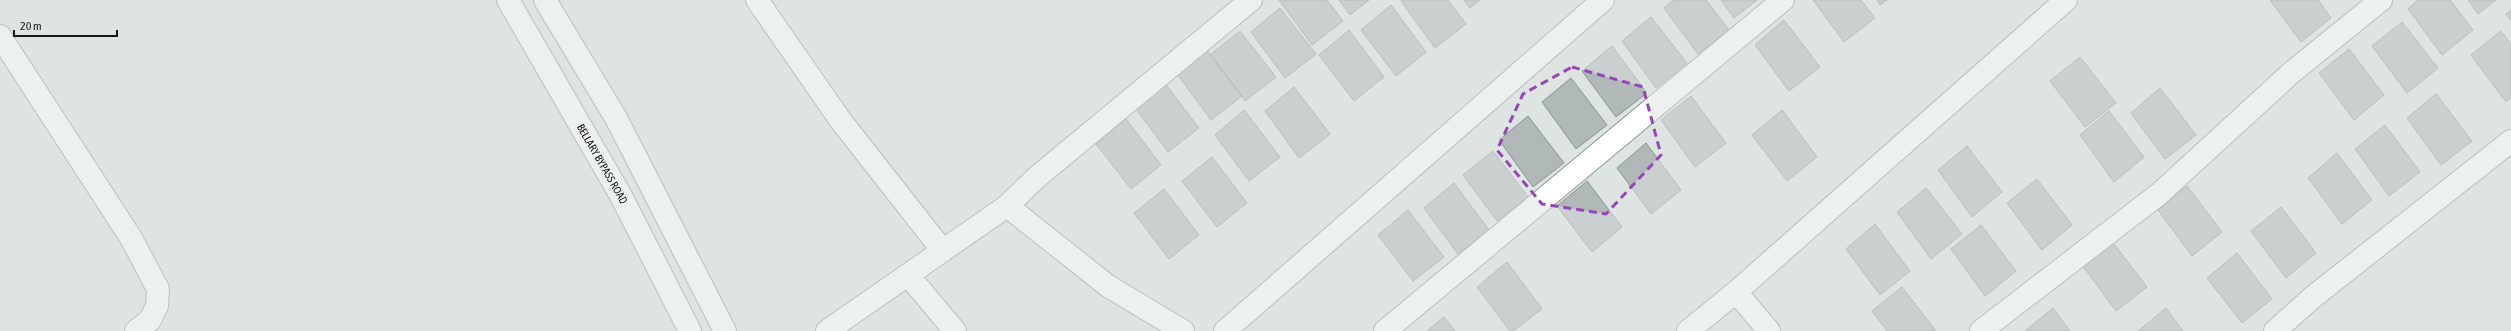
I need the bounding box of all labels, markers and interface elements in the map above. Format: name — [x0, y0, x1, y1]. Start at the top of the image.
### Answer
scale bar — [14, 12, 117, 38]
text: 20 m — [20, 19, 42, 33]
street label: BELLARY BYPASS ROAD — [575, 122, 630, 206]

